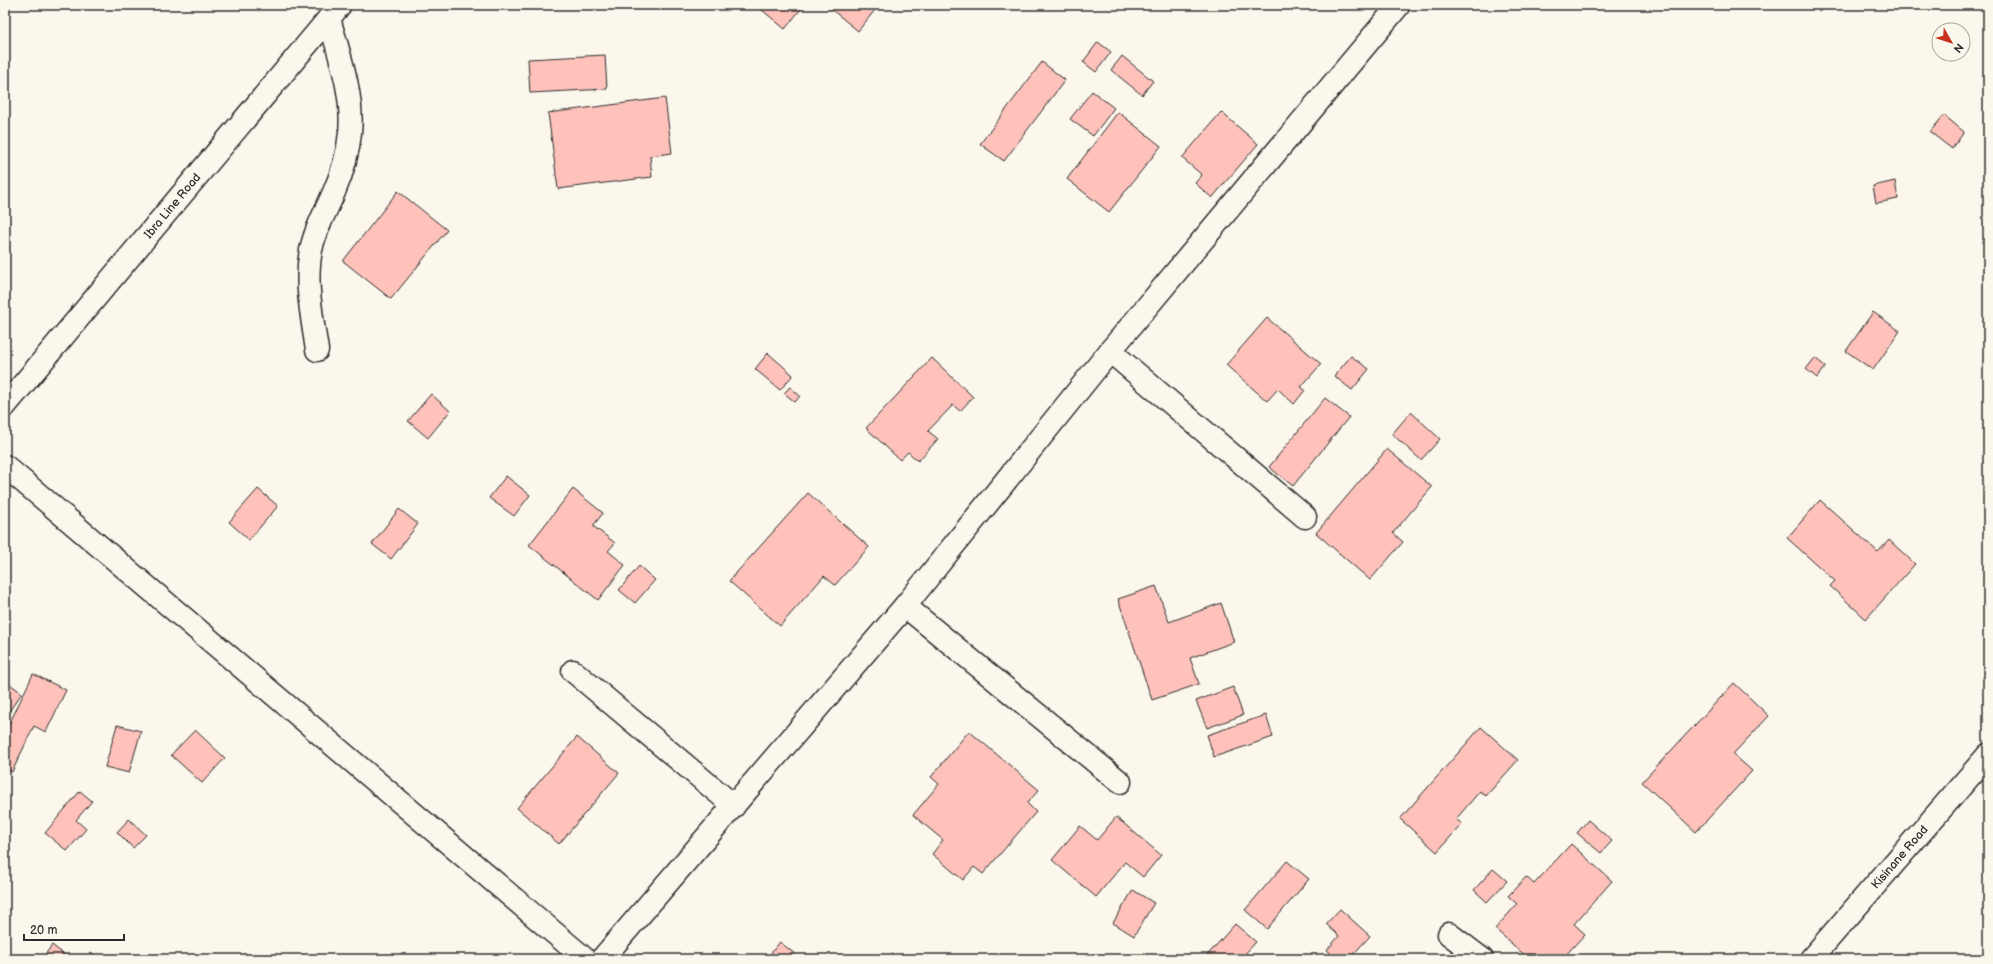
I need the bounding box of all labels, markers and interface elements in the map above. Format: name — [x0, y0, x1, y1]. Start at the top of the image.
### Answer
north arrow — [1931, 22, 1971, 62]
text: N — [1951, 41, 1966, 55]
street label: Ibra Line Road — [141, 170, 204, 242]
street label: Kisinane Road — [1868, 822, 1932, 892]
scale bar — [24, 916, 124, 942]
text: 20 m — [30, 923, 57, 938]

